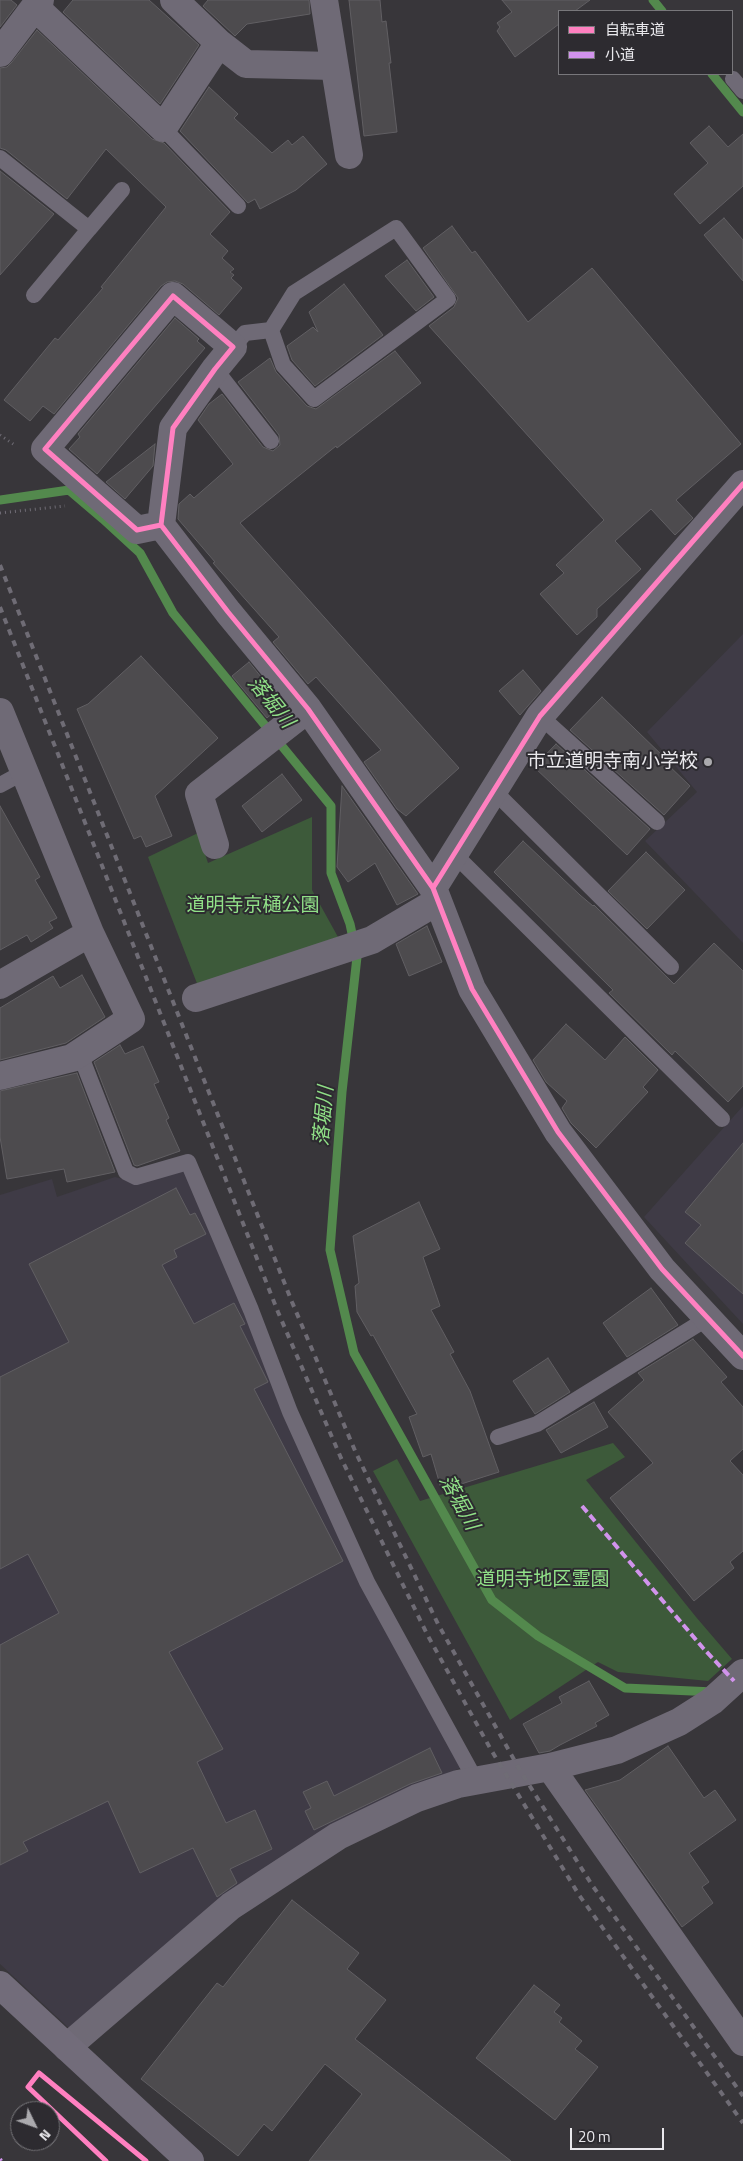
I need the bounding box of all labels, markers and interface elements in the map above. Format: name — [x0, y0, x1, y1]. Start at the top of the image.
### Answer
legend — [558, 10, 733, 75]
text: 自転車道 — [605, 18, 665, 41]
text: 小道 — [605, 43, 635, 66]
water label: 落堀川 — [242, 672, 298, 734]
place label: 市立道明寺南小学校 — [527, 751, 698, 773]
marker: 市立道明寺南小学校 — [702, 756, 714, 768]
park label: 道明寺京樋公園 — [187, 895, 319, 917]
water label: 落堀川 — [310, 1085, 340, 1147]
water label: 落堀川 — [433, 1471, 483, 1535]
park label: 道明寺地区霊園 — [477, 1569, 609, 1591]
north arrow — [10, 2101, 60, 2151]
scale bar — [573, 2118, 667, 2150]
text: N — [35, 2125, 57, 2146]
text: 20 m — [578, 2125, 611, 2148]

